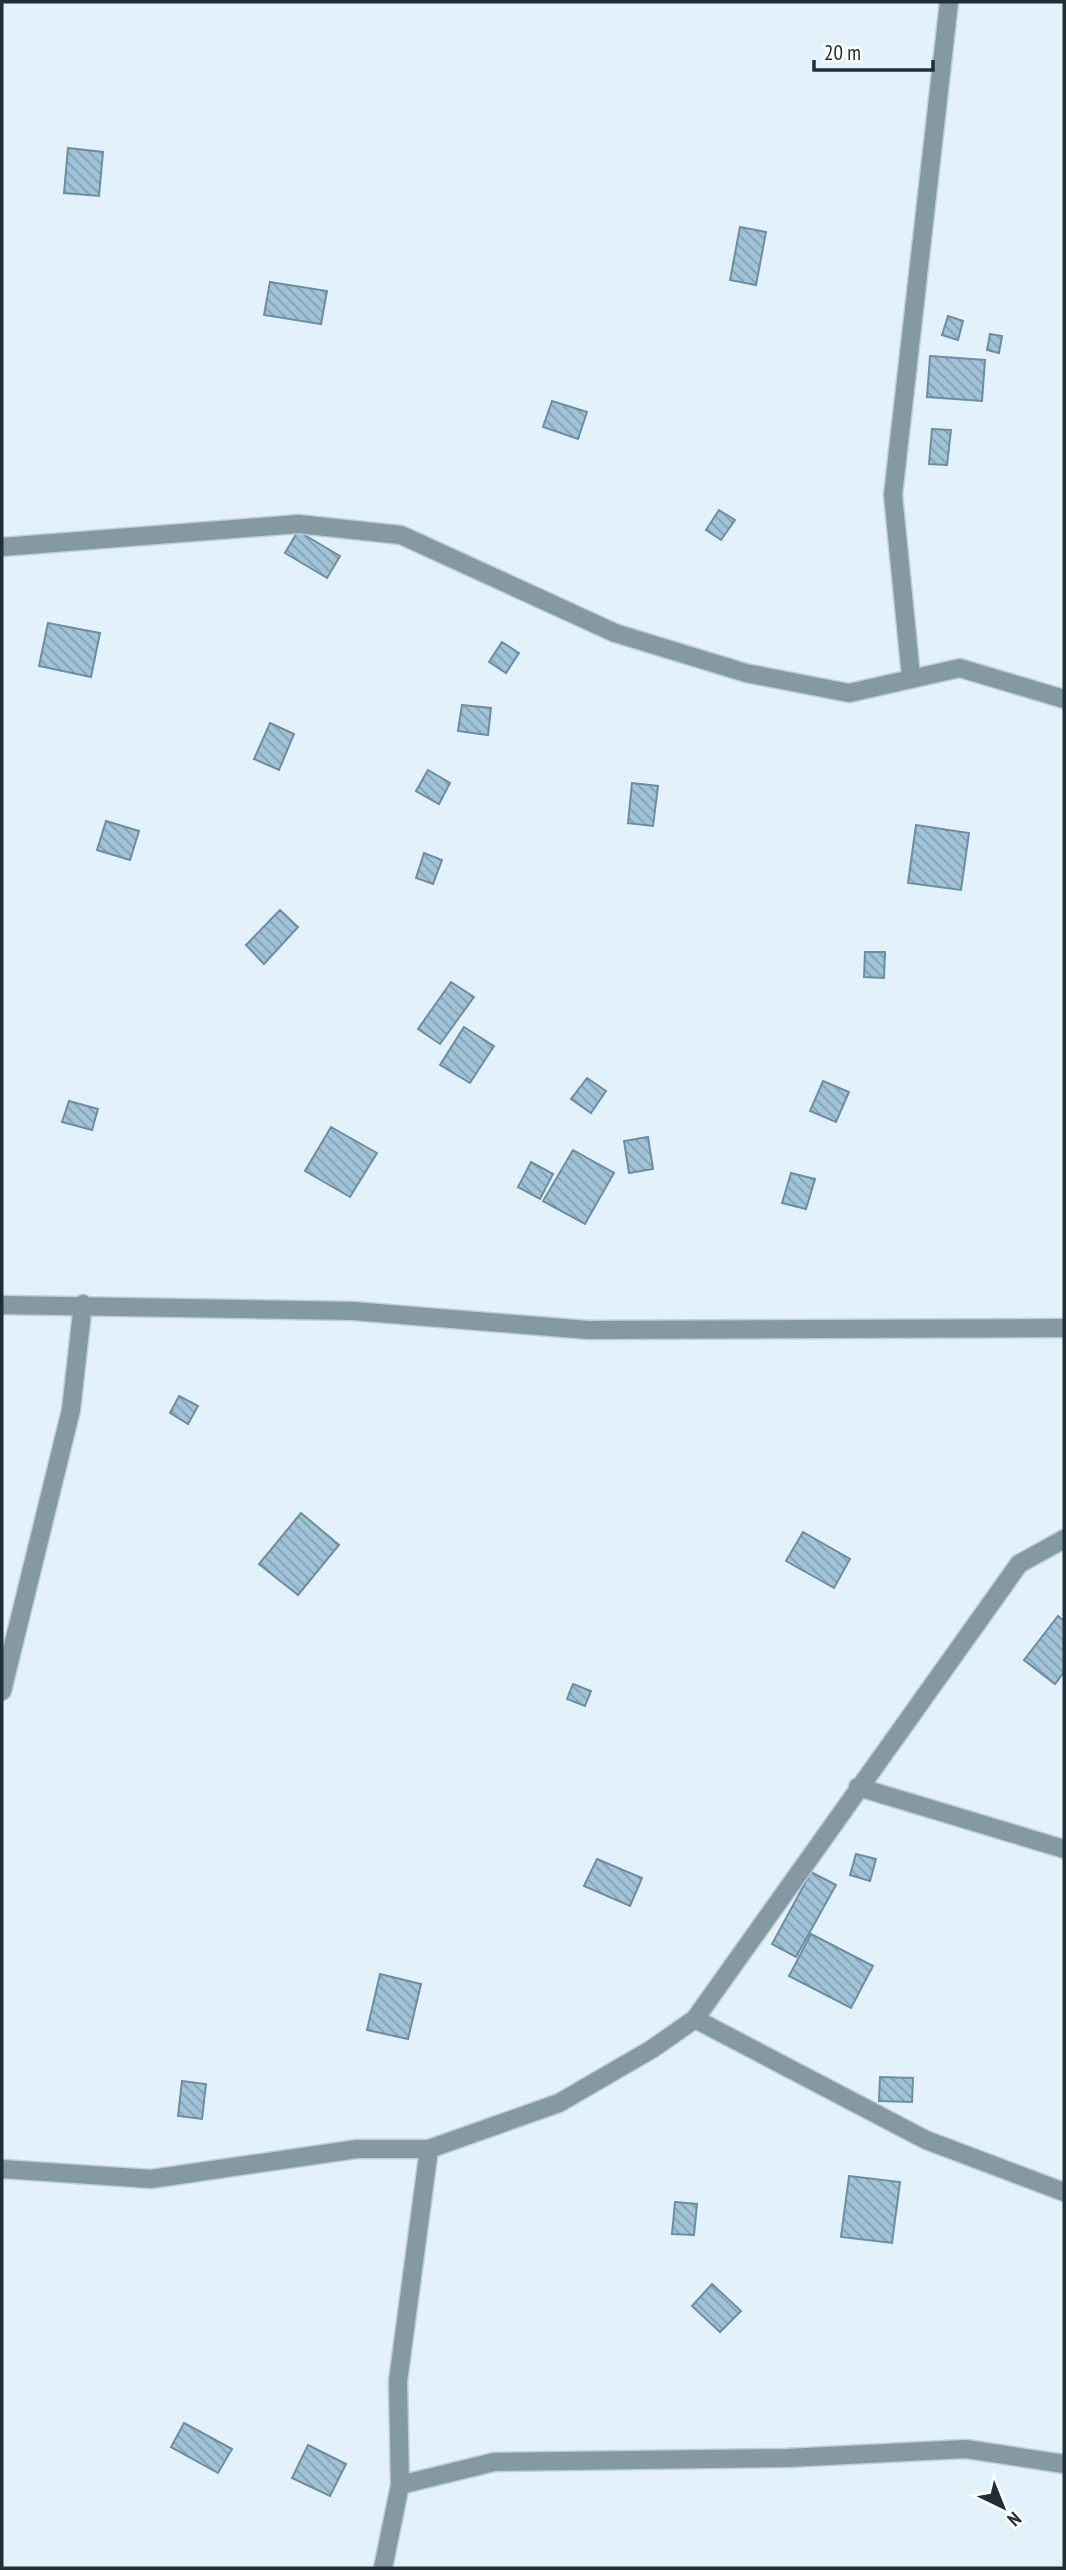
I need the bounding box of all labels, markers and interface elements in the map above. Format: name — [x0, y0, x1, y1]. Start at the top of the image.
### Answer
scale bar — [814, 28, 933, 72]
text: 20 m — [824, 39, 861, 66]
north arrow — [968, 2472, 1038, 2542]
text: N — [1003, 2507, 1027, 2532]

